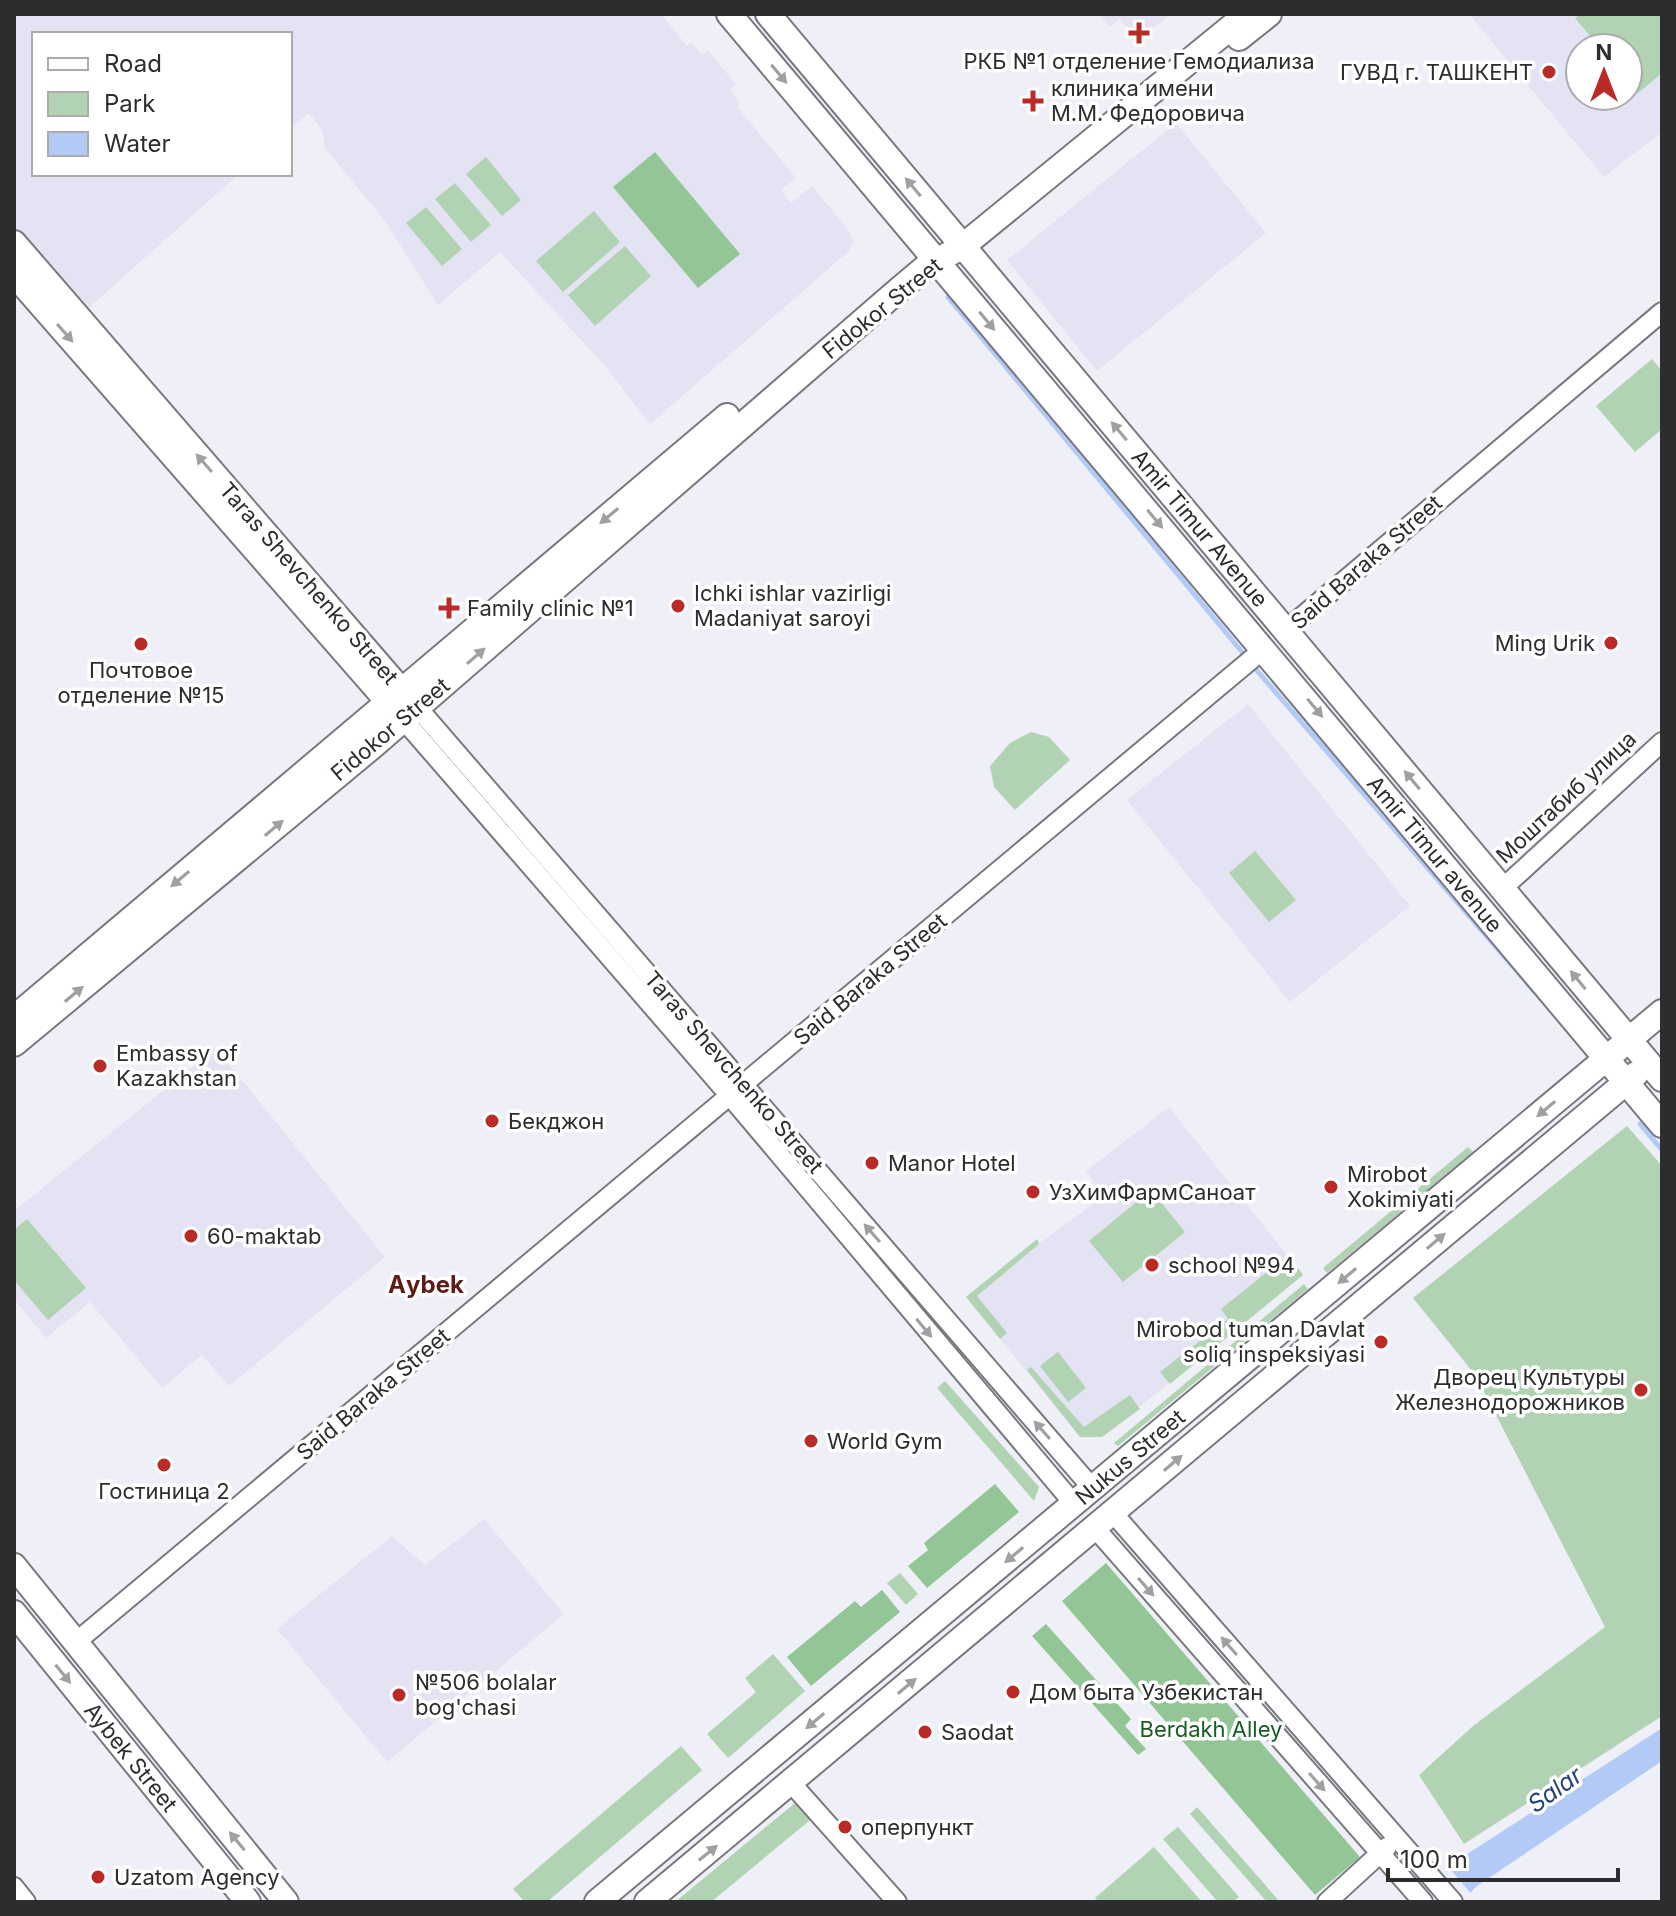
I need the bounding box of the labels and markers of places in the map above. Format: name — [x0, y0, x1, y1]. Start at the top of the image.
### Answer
marker: РКБ №1 отделение Гемодиализа — [1128, 22, 1150, 44]
place label: РКБ №1 отделение Гемодиализа — [963, 48, 1315, 74]
place label: ГУВД г. ТАШКЕНТ — [1340, 59, 1533, 85]
marker: ГУВД г. ТАШКЕНТ — [1540, 63, 1558, 81]
place label: клиника имени М.М. Федоровича — [1051, 75, 1245, 126]
marker: клиника имени М.М. Федоровича — [1022, 90, 1044, 112]
place label: Ichki ishlar vazirligi Madaniyat saroyi — [694, 580, 891, 631]
place label: Family clinic №1 — [467, 595, 634, 621]
marker: Family clinic №1 — [438, 597, 460, 619]
marker: Ichki ishlar vazirligi Madaniyat saroyi — [669, 597, 687, 615]
place label: Ming Urik — [1495, 630, 1595, 656]
marker: Ming Urik — [1602, 634, 1620, 652]
marker: Почтовое отделение №15 — [132, 635, 150, 653]
place label: Почтовое отделение №15 — [58, 657, 224, 708]
place label: Embassy of Kazakhstan — [116, 1040, 238, 1091]
marker: Embassy of Kazakhstan — [91, 1057, 109, 1075]
place label: Бекджон — [508, 1108, 604, 1134]
marker: Бекджон — [483, 1112, 501, 1130]
place label: Manor Hotel — [888, 1150, 1016, 1176]
marker: Manor Hotel — [863, 1154, 881, 1172]
place label: Mirobot Xokimiyati — [1347, 1161, 1454, 1212]
marker: Mirobot Xokimiyati — [1322, 1178, 1340, 1196]
place label: УзХимФармСаноат — [1049, 1179, 1256, 1205]
marker: УзХимФармСаноат — [1024, 1183, 1042, 1201]
place label: 60-maktab — [207, 1223, 321, 1249]
marker: 60-maktab — [182, 1227, 200, 1245]
place label: school №94 — [1168, 1252, 1295, 1278]
marker: school №94 — [1143, 1256, 1161, 1274]
place label: Mirobod tuman Davlat soliq inspeksiyasi — [1136, 1316, 1365, 1367]
marker: Mirobod tuman Davlat soliq inspeksiyasi — [1372, 1333, 1390, 1351]
place label: Дворец Культуры Железнодорожников — [1395, 1364, 1625, 1415]
marker: Дворец Культуры Железнодорожников — [1632, 1381, 1650, 1399]
place label: World Gym — [827, 1428, 942, 1454]
marker: World Gym — [802, 1432, 820, 1450]
marker: Гостиница 2 — [155, 1456, 173, 1474]
place label: Гостиница 2 — [98, 1478, 230, 1504]
place label: №506 bolalar bog'chasi — [415, 1669, 556, 1720]
place label: Дом быта Узбекистан — [1029, 1679, 1263, 1705]
marker: Дом быта Узбекистан — [1004, 1683, 1022, 1701]
marker: №506 bolalar bog'chasi — [390, 1686, 408, 1704]
place label: Saodat — [941, 1719, 1014, 1745]
marker: Saodat — [916, 1723, 934, 1741]
place label: оперпункт — [861, 1814, 974, 1840]
marker: оперпункт — [836, 1818, 854, 1836]
place label: Uzatom Agency — [114, 1864, 280, 1890]
marker: Uzatom Agency — [89, 1868, 107, 1886]

